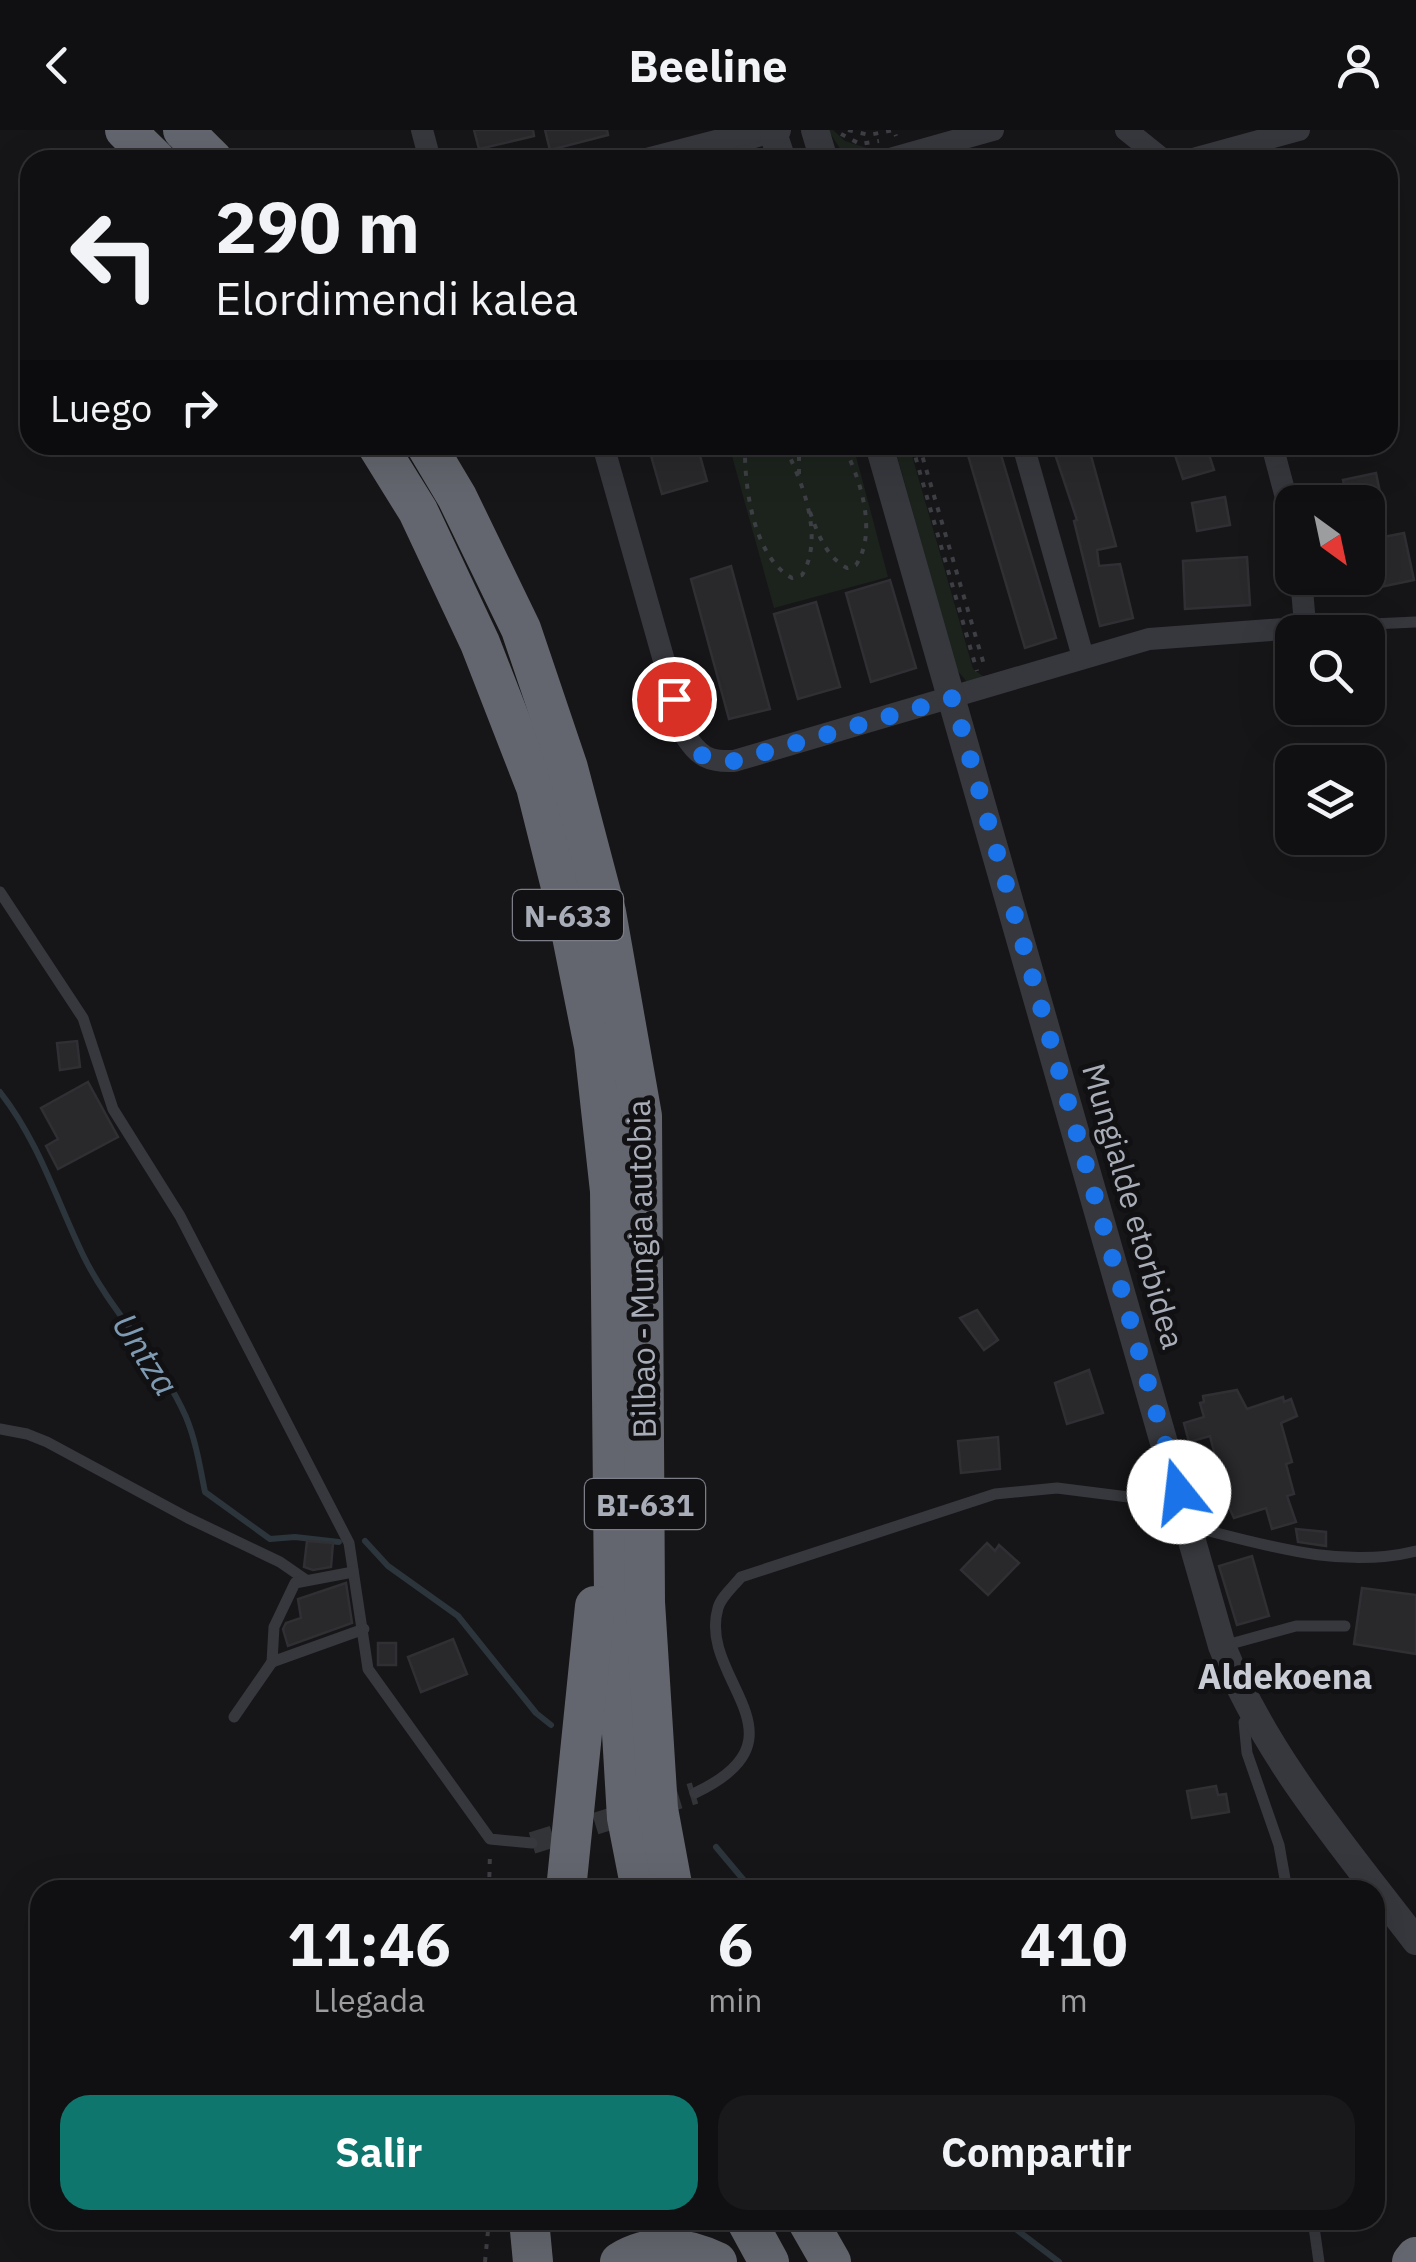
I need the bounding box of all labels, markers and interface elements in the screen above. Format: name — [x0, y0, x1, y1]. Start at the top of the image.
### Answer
text: Beeline — [628, 36, 788, 94]
icon: back — [30, 38, 85, 93]
icon: person — [1331, 38, 1386, 93]
text: 290 m — [215, 181, 420, 272]
icon: left — [50, 190, 180, 320]
text: Elordimendi kalea — [215, 269, 578, 327]
icon: right — [172, 380, 227, 435]
text: Luego — [50, 383, 152, 432]
north arrow — [1275, 485, 1385, 595]
map controls — [1275, 485, 1385, 855]
button: search — [1275, 615, 1385, 725]
pin — [632, 657, 717, 742]
icon: arrive — [647, 672, 702, 727]
button: layers — [1275, 745, 1385, 855]
road number: N-633 — [513, 890, 623, 940]
street label: Mungialde etorbidea — [1073, 1059, 1195, 1353]
street label: Bilbao - Mungia autobia — [617, 1099, 665, 1439]
water label: Untza — [102, 1304, 190, 1404]
position arrow — [1127, 1440, 1231, 1544]
road number: BI-631 — [585, 1479, 705, 1529]
district label: Aldekoena — [1198, 1653, 1372, 1699]
text: 11:46 — [287, 1904, 451, 1983]
text: 6 — [717, 1904, 753, 1983]
text: 410 — [1020, 1904, 1128, 1983]
text: Llegada — [313, 1979, 425, 2021]
text: min — [708, 1979, 762, 2021]
text: m — [1060, 1979, 1088, 2021]
button: Salir — [60, 2095, 698, 2210]
button: Compartir — [718, 2095, 1355, 2210]

